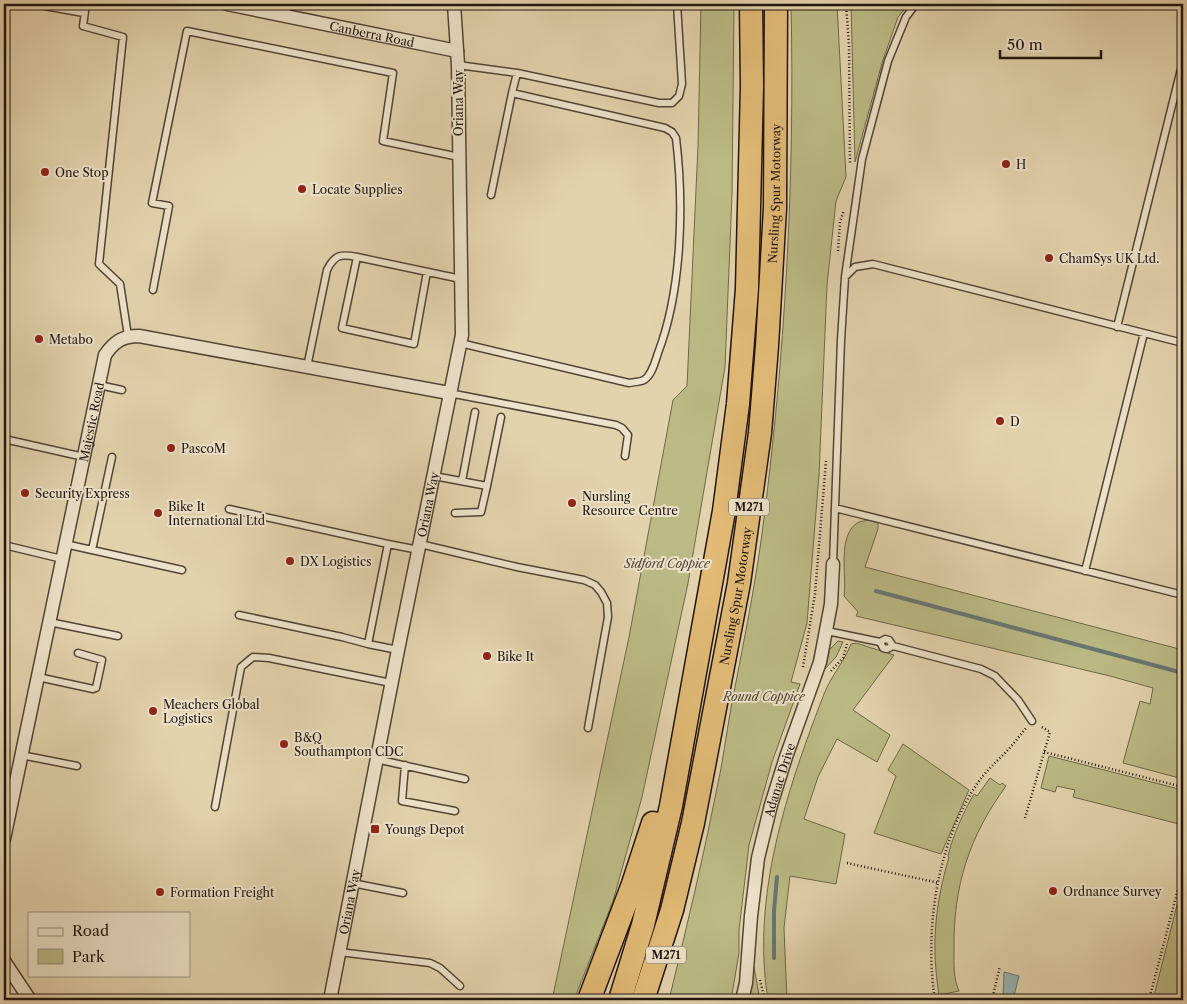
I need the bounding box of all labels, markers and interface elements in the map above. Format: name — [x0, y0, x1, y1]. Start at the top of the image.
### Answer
street label: Canberra Road — [328, 18, 416, 50]
scale bar — [1000, 28, 1101, 60]
text: 50 m — [1007, 35, 1043, 54]
street label: Oriana Way — [451, 70, 466, 136]
street label: Nursling Spur Motorway — [764, 123, 783, 264]
place label: H — [1016, 157, 1026, 172]
marker: H — [1000, 158, 1012, 170]
place label: One Stop — [55, 165, 109, 180]
marker: One Stop — [39, 166, 51, 178]
place label: Locate Supplies — [312, 182, 403, 197]
marker: Locate Supplies — [296, 183, 308, 195]
place label: ChamSys UK Ltd. — [1059, 251, 1159, 266]
marker: ChamSys UK Ltd. — [1043, 252, 1055, 264]
place label: Metabo — [49, 332, 93, 347]
marker: Metabo — [33, 333, 45, 345]
street label: Majestic Road — [75, 380, 107, 463]
place label: D — [1010, 414, 1020, 429]
marker: D — [994, 415, 1006, 427]
place label: PascoM — [181, 441, 226, 456]
marker: PascoM — [165, 442, 177, 454]
street label: Oriana Way — [414, 470, 442, 538]
place label: Security Express — [35, 486, 130, 501]
marker: Security Express — [19, 487, 31, 499]
place label: Nursling Resource Centre — [582, 489, 678, 518]
marker: Nursling Resource Centre — [566, 497, 578, 509]
road number: M271 — [729, 498, 769, 516]
place label: Bike It International Ltd — [168, 499, 266, 528]
marker: Bike It International Ltd — [152, 507, 164, 519]
street label: Nursling Spur Motorway — [716, 526, 754, 666]
place label: DX Logistics — [300, 554, 371, 569]
marker: DX Logistics — [284, 555, 296, 567]
park label: Sidford Coppice — [623, 556, 711, 571]
place label: Bike It — [497, 649, 535, 664]
marker: Bike It — [481, 650, 493, 662]
park label: Round Coppice — [722, 689, 806, 704]
place label: Meachers Global Logistics — [163, 697, 260, 726]
marker: Meachers Global Logistics — [147, 705, 159, 717]
place label: B&Q Southampton CDC — [294, 730, 403, 759]
marker: B&Q Southampton CDC — [278, 738, 290, 750]
street label: Adanac Drive — [761, 741, 798, 820]
place label: Youngs Depot — [384, 822, 465, 837]
marker: Youngs Depot — [369, 823, 381, 835]
street label: Oriana Way — [335, 868, 363, 936]
place label: Ordnance Survey — [1063, 884, 1162, 899]
place label: Formation Freight — [170, 885, 275, 900]
marker: Ordnance Survey — [1047, 885, 1059, 897]
marker: Formation Freight — [154, 886, 166, 898]
legend — [28, 912, 190, 976]
text: Road — [72, 921, 109, 940]
road number: M271 — [646, 946, 686, 964]
text: Park — [72, 947, 106, 966]

